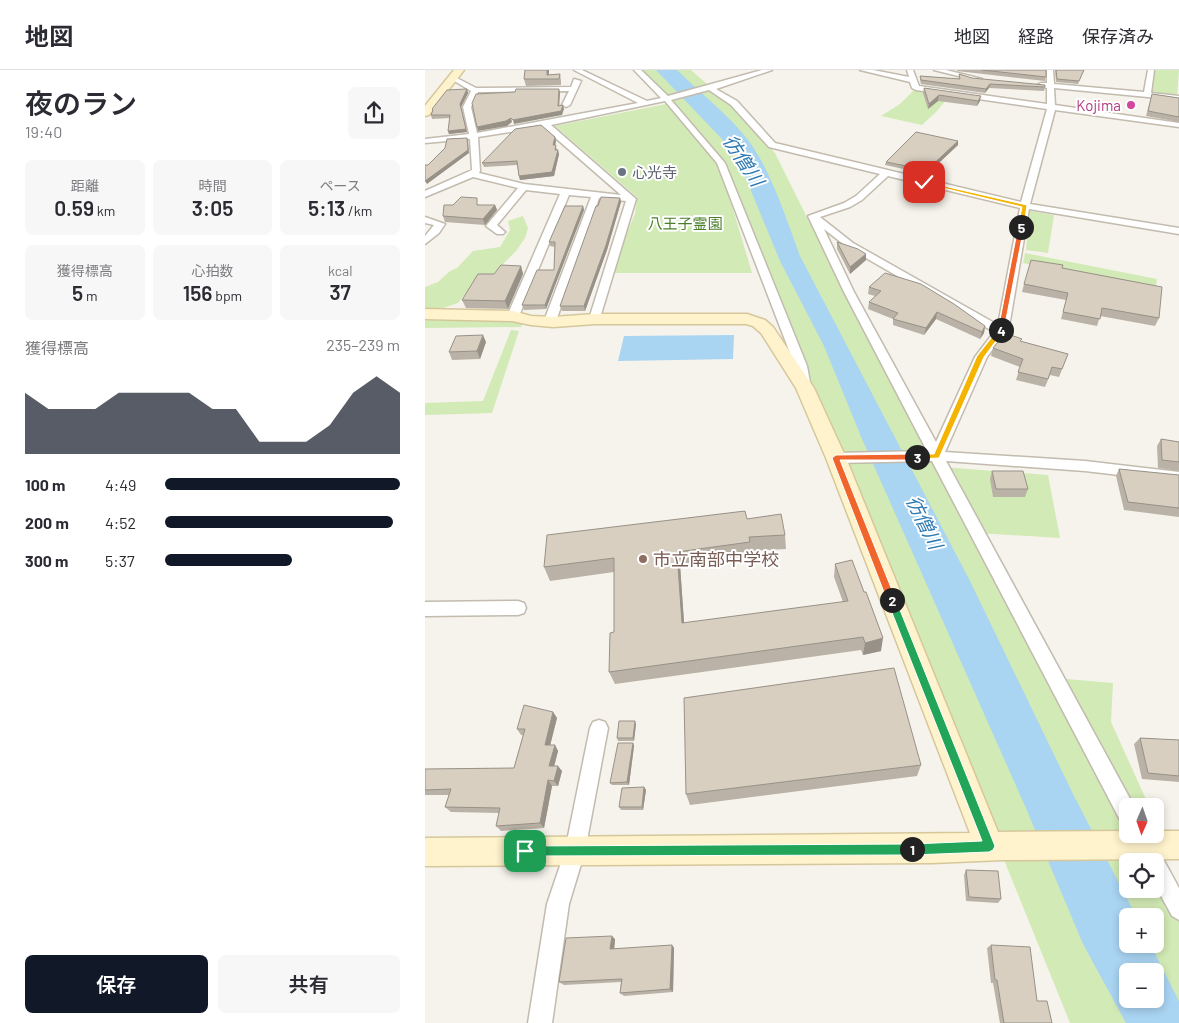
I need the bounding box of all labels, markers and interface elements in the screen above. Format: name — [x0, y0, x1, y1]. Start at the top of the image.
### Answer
text: 地図 — [25, 21, 73, 50]
text: 地図 — [954, 25, 990, 47]
text: 経路 — [1018, 25, 1054, 47]
text: 保存済み — [1082, 25, 1154, 47]
text: 夜のラン — [25, 86, 137, 120]
button: share — [348, 87, 400, 139]
place label: Kojima — [1076, 96, 1121, 114]
marker: Kojima — [1125, 99, 1137, 111]
text: 19:40 — [25, 122, 62, 141]
water label: 彷僧川 — [719, 130, 770, 192]
pin — [903, 161, 945, 203]
place label: 心光寺 — [632, 163, 677, 181]
marker: 心光寺 — [616, 166, 628, 178]
icon: check — [910, 168, 938, 196]
text: 距離 — [71, 177, 99, 194]
text: 時間 — [198, 177, 226, 194]
text: ペース — [320, 177, 361, 194]
text: 0.59 — [54, 195, 94, 220]
text: 3:05 — [192, 195, 233, 220]
text: 5:13 — [308, 195, 345, 220]
text: km — [94, 202, 115, 219]
text: /km — [345, 202, 372, 219]
park label: 八王子霊園 — [647, 214, 723, 232]
pin: 5 — [1009, 214, 1033, 240]
text: 5 — [1018, 219, 1025, 236]
text: 獲得標高 — [57, 262, 113, 279]
text: 心拍数 — [191, 262, 233, 279]
text: kcal — [328, 262, 352, 279]
text: 37 — [329, 279, 351, 304]
text: 5 — [72, 280, 83, 305]
text: 156 — [183, 280, 212, 305]
text: m — [83, 287, 98, 304]
text: bpm — [212, 287, 242, 304]
pin: 4 — [989, 318, 1013, 342]
text: 4 — [997, 322, 1006, 339]
text: 235–239 m — [326, 335, 400, 354]
text: 獲得標高 — [25, 338, 89, 357]
pin: 3 — [905, 444, 929, 470]
text: 3 — [914, 449, 921, 466]
text: 100 m — [25, 475, 65, 494]
text: 4:49 — [105, 475, 136, 494]
water label: 彷僧川 — [902, 491, 949, 554]
text: 200 m — [25, 513, 69, 532]
text: 4:52 — [105, 513, 136, 532]
place label: 市立南部中学校 — [653, 548, 779, 570]
text: 300 m — [25, 551, 68, 570]
text: 5:37 — [105, 551, 134, 570]
marker: 市立南部中学校 — [637, 553, 649, 565]
pin: 2 — [879, 588, 905, 612]
text: 2 — [889, 592, 896, 609]
north arrow — [1119, 798, 1164, 842]
map controls — [1119, 798, 1164, 1008]
pin — [504, 830, 546, 872]
pin: 1 — [899, 836, 925, 862]
icon: arrive — [511, 837, 539, 865]
text: 1 — [910, 841, 915, 858]
button: locate — [1119, 853, 1164, 898]
button: + — [1119, 908, 1164, 953]
button: 保存 — [25, 955, 208, 1013]
button: 共有 — [218, 955, 400, 1013]
button: − — [1119, 963, 1164, 1008]

